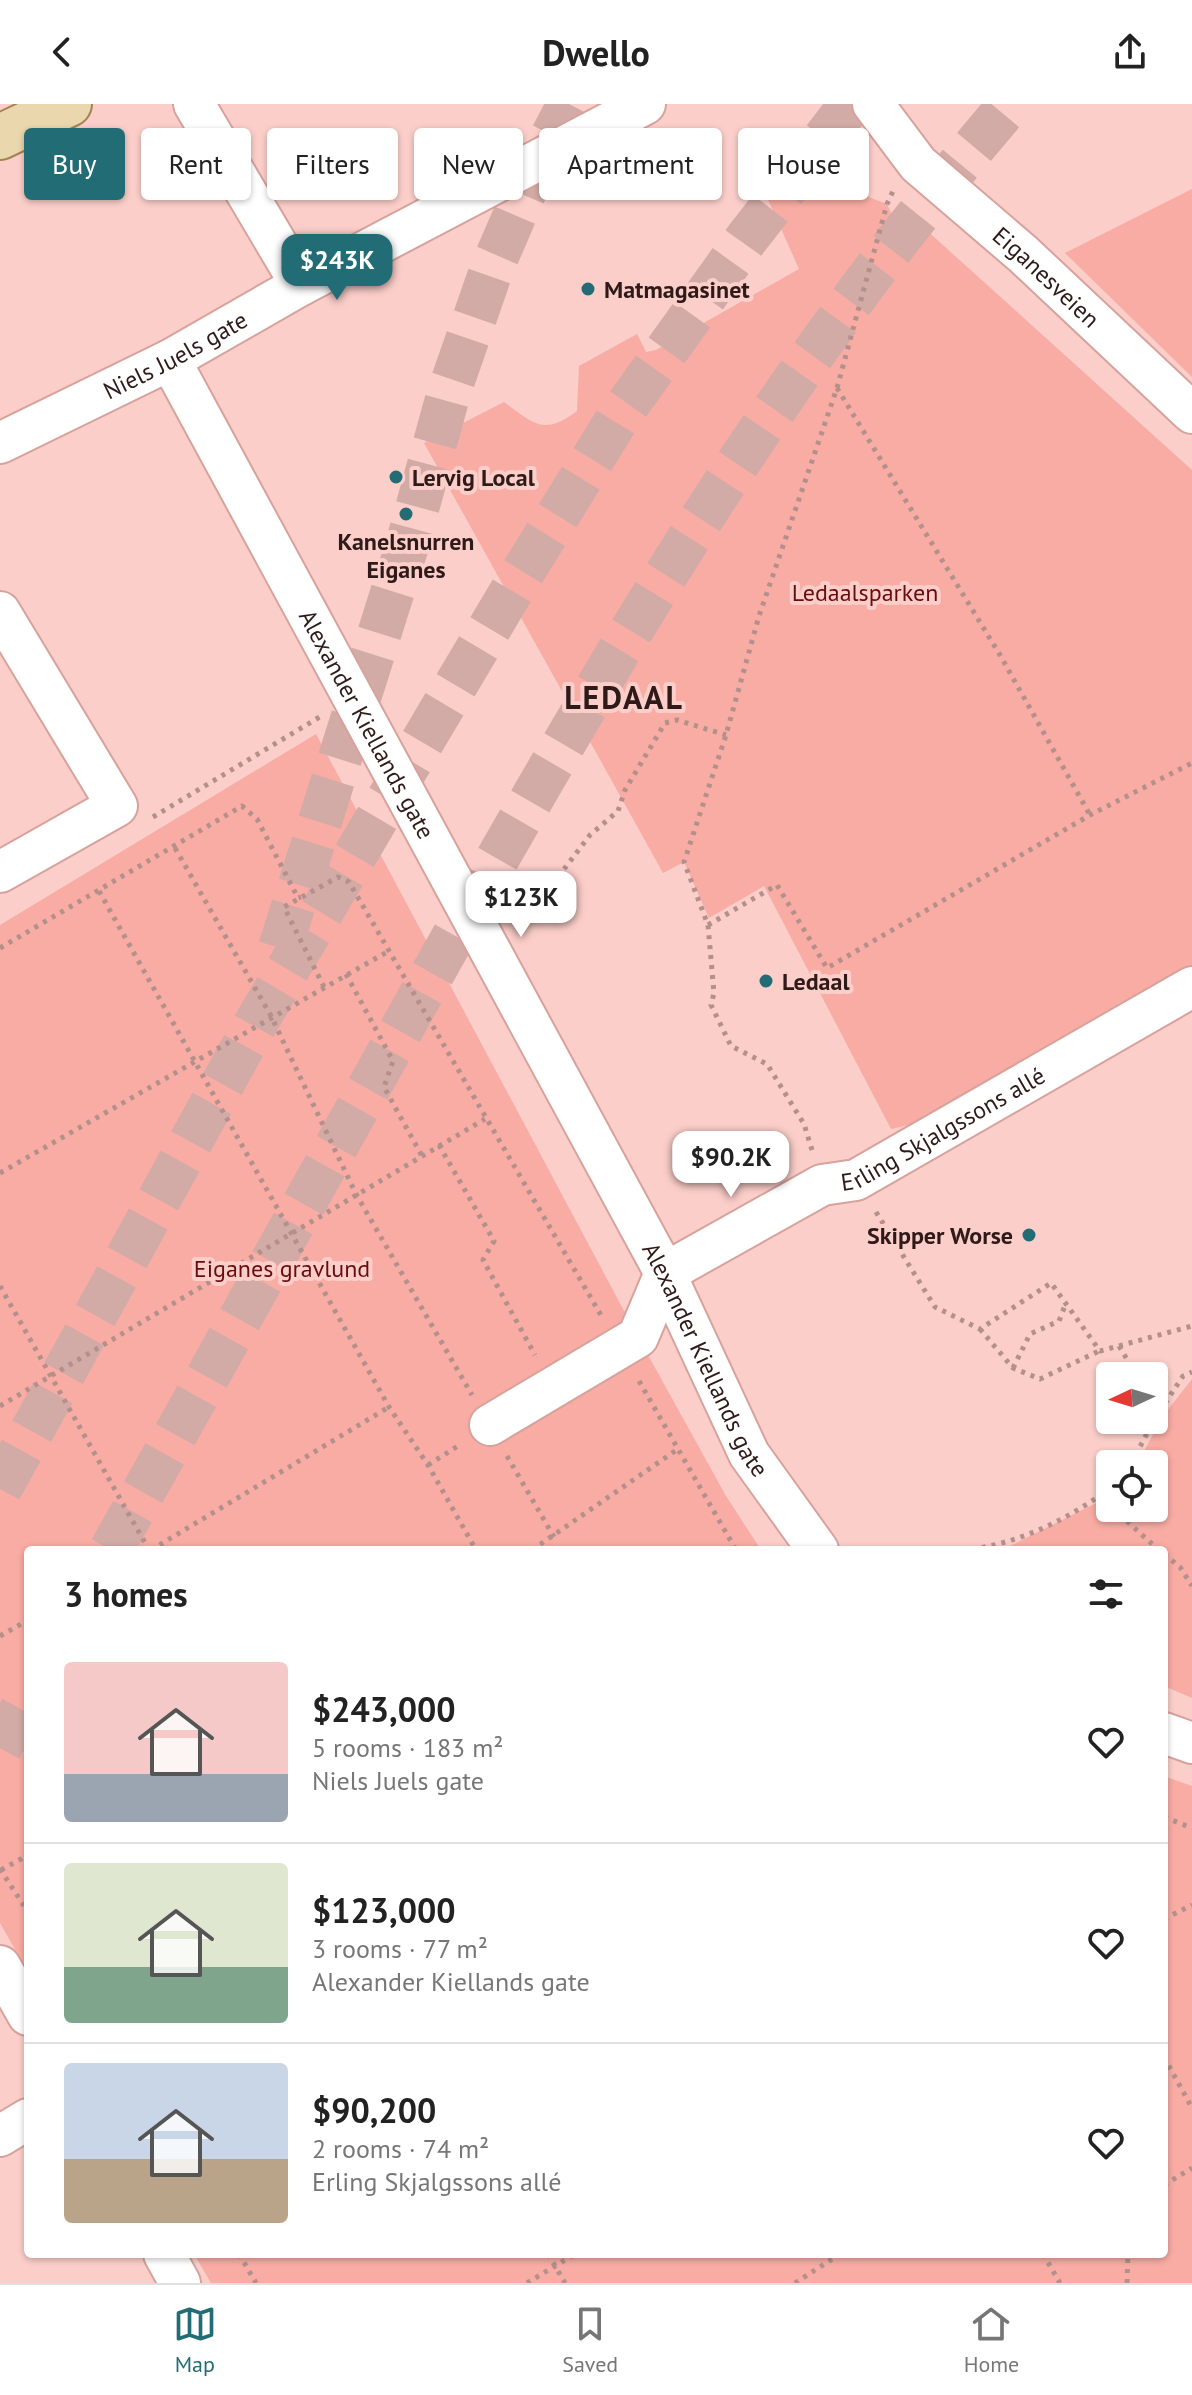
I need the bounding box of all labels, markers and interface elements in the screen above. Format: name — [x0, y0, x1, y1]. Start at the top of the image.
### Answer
text: Dwello — [542, 29, 650, 76]
icon: back — [40, 30, 84, 74]
icon: share — [1108, 30, 1152, 74]
chip: Buy — [24, 128, 125, 200]
chip: Rent — [141, 128, 251, 200]
chip: Filters — [267, 128, 398, 200]
chip: New — [414, 128, 523, 200]
chip: Apartment — [539, 128, 722, 200]
chip: House — [738, 128, 869, 200]
street label: Eiganesveien — [987, 220, 1107, 334]
pin: $243K — [281, 234, 393, 302]
text: $243K — [299, 243, 375, 276]
place label: Matmagasinet — [604, 274, 750, 305]
marker: Matmagasinet — [579, 280, 597, 298]
street label: Niels Juels gate — [98, 304, 253, 406]
place label: Lervig Local — [412, 462, 536, 493]
marker: Lervig Local — [387, 468, 405, 486]
marker: Kanelsnurren Eiganes — [397, 505, 415, 523]
place label: Kanelsnurren Eiganes — [338, 526, 474, 585]
park label: Ledaalsparken — [792, 577, 938, 608]
street label: Alexander Kiellands gate — [293, 604, 442, 844]
district label: LEDAAL — [564, 676, 684, 718]
pin: $123K — [465, 871, 577, 939]
text: $123K — [483, 880, 559, 913]
place label: Ledaal — [782, 966, 850, 997]
marker: Ledaal — [757, 972, 775, 990]
street label: Erling Skjalgssons allé — [839, 1059, 1050, 1198]
pin: $90.2K — [666, 1131, 796, 1199]
text: $90.2K — [690, 1140, 772, 1173]
place label: Skipper Worse — [867, 1220, 1013, 1251]
marker: Skipper Worse — [1020, 1226, 1038, 1244]
street label: Alexander Kiellands gate — [636, 1237, 776, 1483]
park label: Eiganes gravlund — [194, 1253, 370, 1284]
north arrow — [1096, 1362, 1168, 1434]
map controls — [1096, 1362, 1168, 1522]
button: locate — [1096, 1450, 1168, 1522]
text: 3 homes — [64, 1572, 188, 1616]
icon: filters — [1084, 1572, 1128, 1616]
text: $243,000 — [312, 1687, 456, 1731]
icon: home — [128, 1694, 224, 1790]
icon: heart — [1084, 1720, 1128, 1764]
text: 5 rooms · 183 m² — [312, 1731, 504, 1764]
text: Niels Juels gate — [312, 1764, 484, 1797]
text: $123,000 — [312, 1888, 456, 1932]
icon: home — [128, 1895, 224, 1991]
icon: heart — [1084, 1921, 1128, 1965]
text: 3 rooms · 77 m² — [312, 1932, 488, 1965]
text: Alexander Kiellands gate — [312, 1965, 590, 1998]
text: $90,200 — [312, 2088, 436, 2132]
icon: home — [128, 2095, 224, 2191]
icon: heart — [1084, 2121, 1128, 2165]
text: 2 rooms · 74 m² — [312, 2132, 489, 2165]
text: Erling Skjalgssons allé — [312, 2165, 561, 2198]
tab: Map — [173, 2302, 217, 2378]
tab: Saved — [562, 2302, 618, 2378]
tab: Home — [964, 2302, 1019, 2378]

